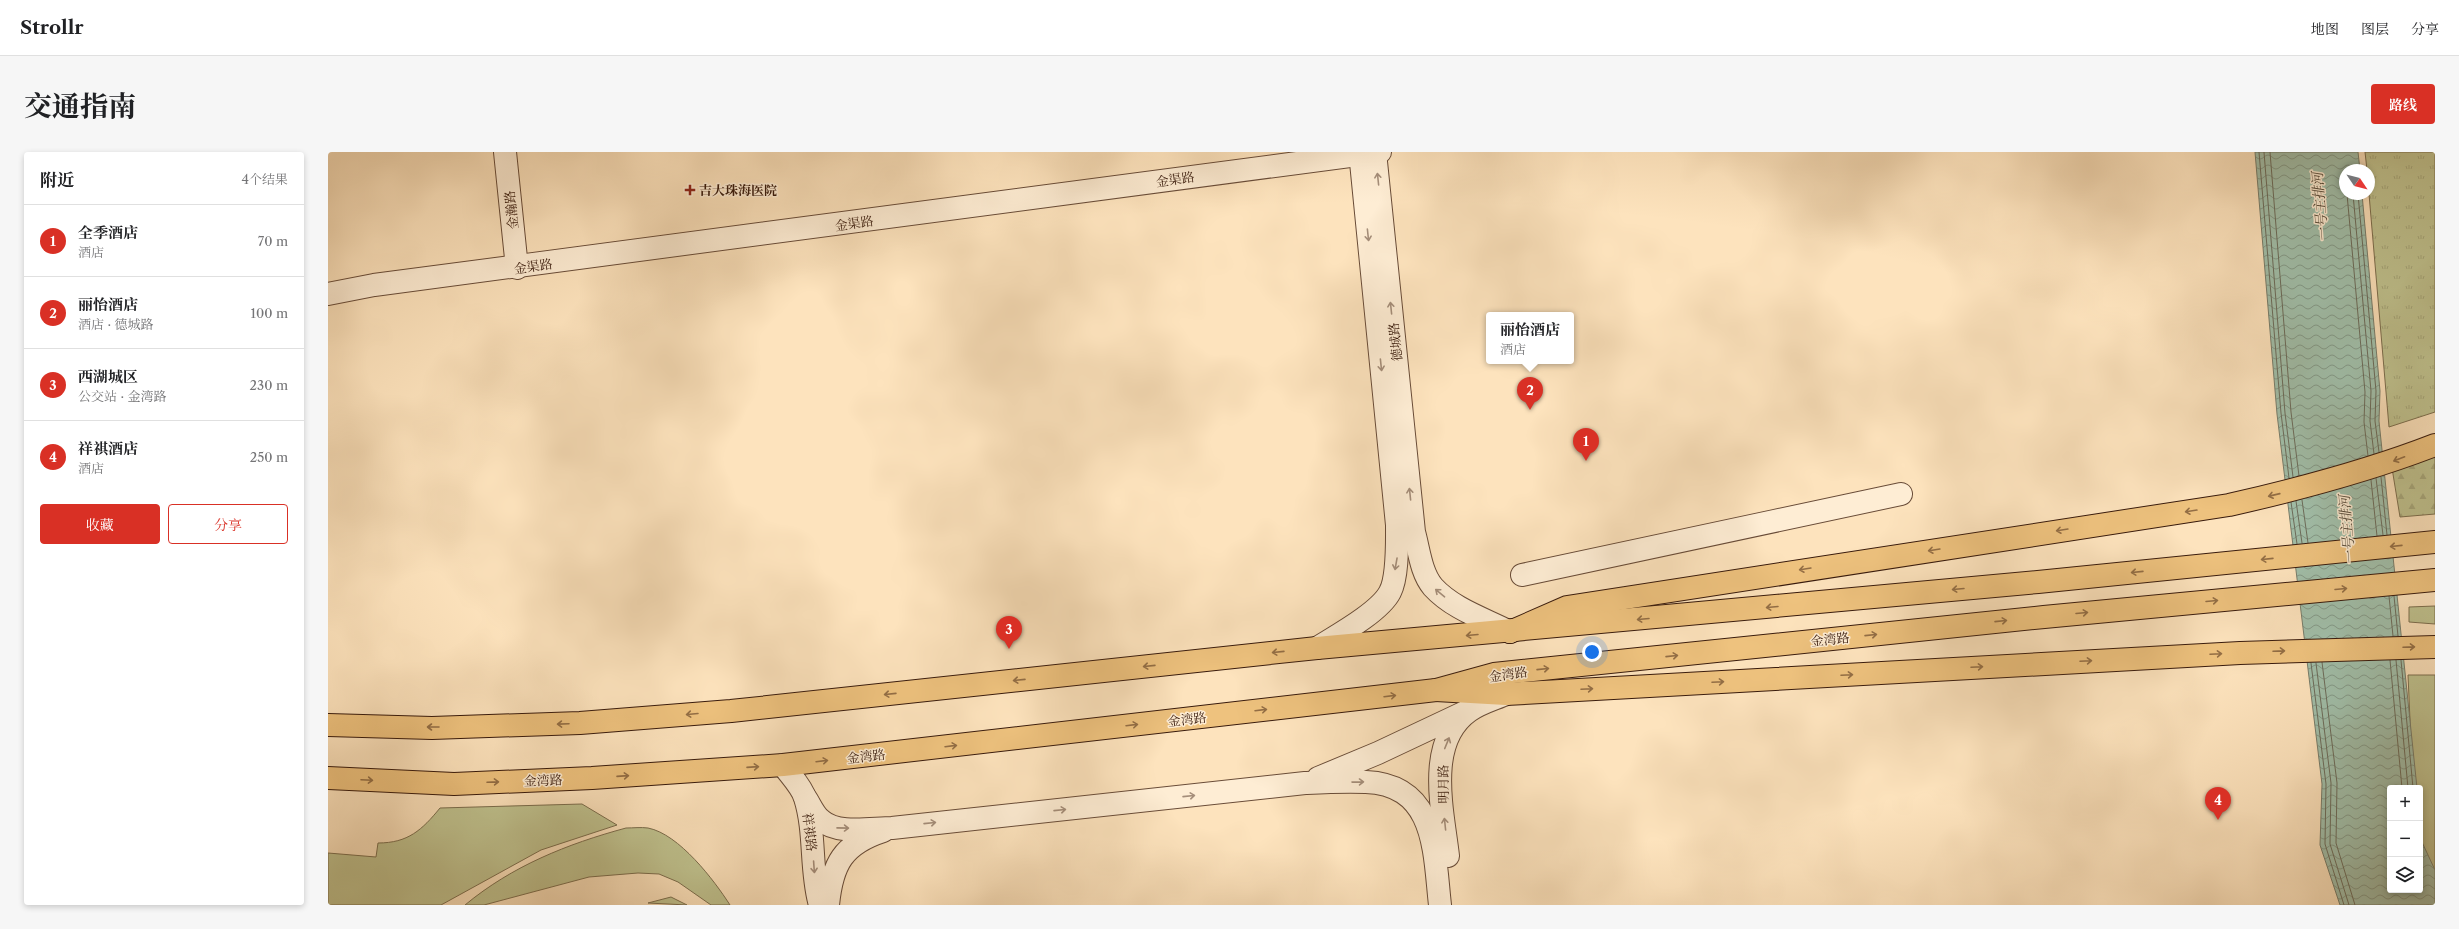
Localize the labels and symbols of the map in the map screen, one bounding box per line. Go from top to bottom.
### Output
north arrow [2339,164,2375,200]
street label: 金渠路 [1155,168,1195,190]
water label: 一号主排河 [2308,168,2332,243]
one-way arrow [1374,173,1382,186]
place label: 吉大珠海医院 [699,182,777,198]
marker: 吉大珠海医院 [684,184,696,196]
street label: 金瀚路 [501,190,521,230]
street label: 金渠路 [834,212,874,234]
one-way arrow [1364,228,1372,241]
street label: 金渠路 [513,255,553,277]
one-way arrow [1388,302,1395,315]
street label: 德城路 [1385,322,1405,362]
one-way arrow [1377,358,1385,371]
pin: 2 [1517,377,1543,410]
pin: 1 [1573,428,1599,461]
one-way arrow [2393,455,2405,463]
one-way arrow [1407,487,1414,500]
one-way arrow [2268,491,2281,499]
water label: 一号主排河 [2335,491,2359,566]
one-way arrow [2185,507,2198,515]
one-way arrow [2056,526,2069,534]
one-way arrow [2390,542,2403,550]
one-way arrow [1928,546,1941,554]
one-way arrow [2261,555,2274,563]
one-way arrow [1392,557,1400,570]
one-way arrow [1799,565,1812,573]
one-way arrow [2131,568,2144,576]
one-way arrow [1952,586,1965,593]
one-way arrow [2334,586,2347,593]
one-way arrow [1434,588,1445,597]
one-way arrow [2205,598,2218,605]
one-way arrow [1766,603,1779,611]
one-way arrow [2075,610,2088,617]
one-way arrow [1637,615,1650,623]
pin: 3 [996,616,1022,649]
one-way arrow [1994,618,2007,625]
street label: 金湾路 [1810,629,1850,649]
one-way arrow [1465,631,1478,638]
one-way arrow [1864,631,1877,639]
your location [1582,642,1602,662]
one-way arrow [2402,644,2415,651]
one-way arrow [2272,648,2285,655]
one-way arrow [1272,649,1285,656]
one-way arrow [2209,650,2222,658]
one-way arrow [1665,652,1678,660]
one-way arrow [2079,657,2092,665]
one-way arrow [1143,662,1156,670]
street label: 金湾路 [1488,663,1528,685]
one-way arrow [1970,664,1983,671]
one-way arrow [1536,666,1549,673]
one-way arrow [1840,671,1853,678]
one-way arrow [1013,676,1026,684]
one-way arrow [1711,678,1724,686]
one-way arrow [1580,686,1593,693]
one-way arrow [884,690,897,698]
one-way arrow [1383,692,1396,699]
one-way arrow [1254,707,1267,714]
street label: 金湾路 [1167,709,1207,729]
one-way arrow [686,711,699,718]
one-way arrow [557,720,570,728]
one-way arrow [1125,721,1138,729]
one-way arrow [427,723,440,731]
one-way arrow [1443,738,1451,750]
one-way arrow [944,742,957,750]
street label: 金湾路 [846,746,886,766]
one-way arrow [815,757,828,765]
one-way arrow [746,764,759,771]
street label: 明月路 [1435,764,1451,804]
street label: 金湾路 [523,771,563,789]
one-way arrow [616,772,629,779]
one-way arrow [360,776,373,783]
one-way arrow [486,778,499,786]
one-way arrow [1351,778,1364,786]
pin: 4 [2205,787,2231,820]
one-way arrow [1182,792,1195,799]
one-way arrow [1053,806,1066,813]
street label: 祥祺路 [800,812,820,852]
one-way arrow [1441,818,1448,831]
one-way arrow [923,820,936,827]
one-way arrow [836,824,849,832]
one-way arrow [810,860,818,873]

